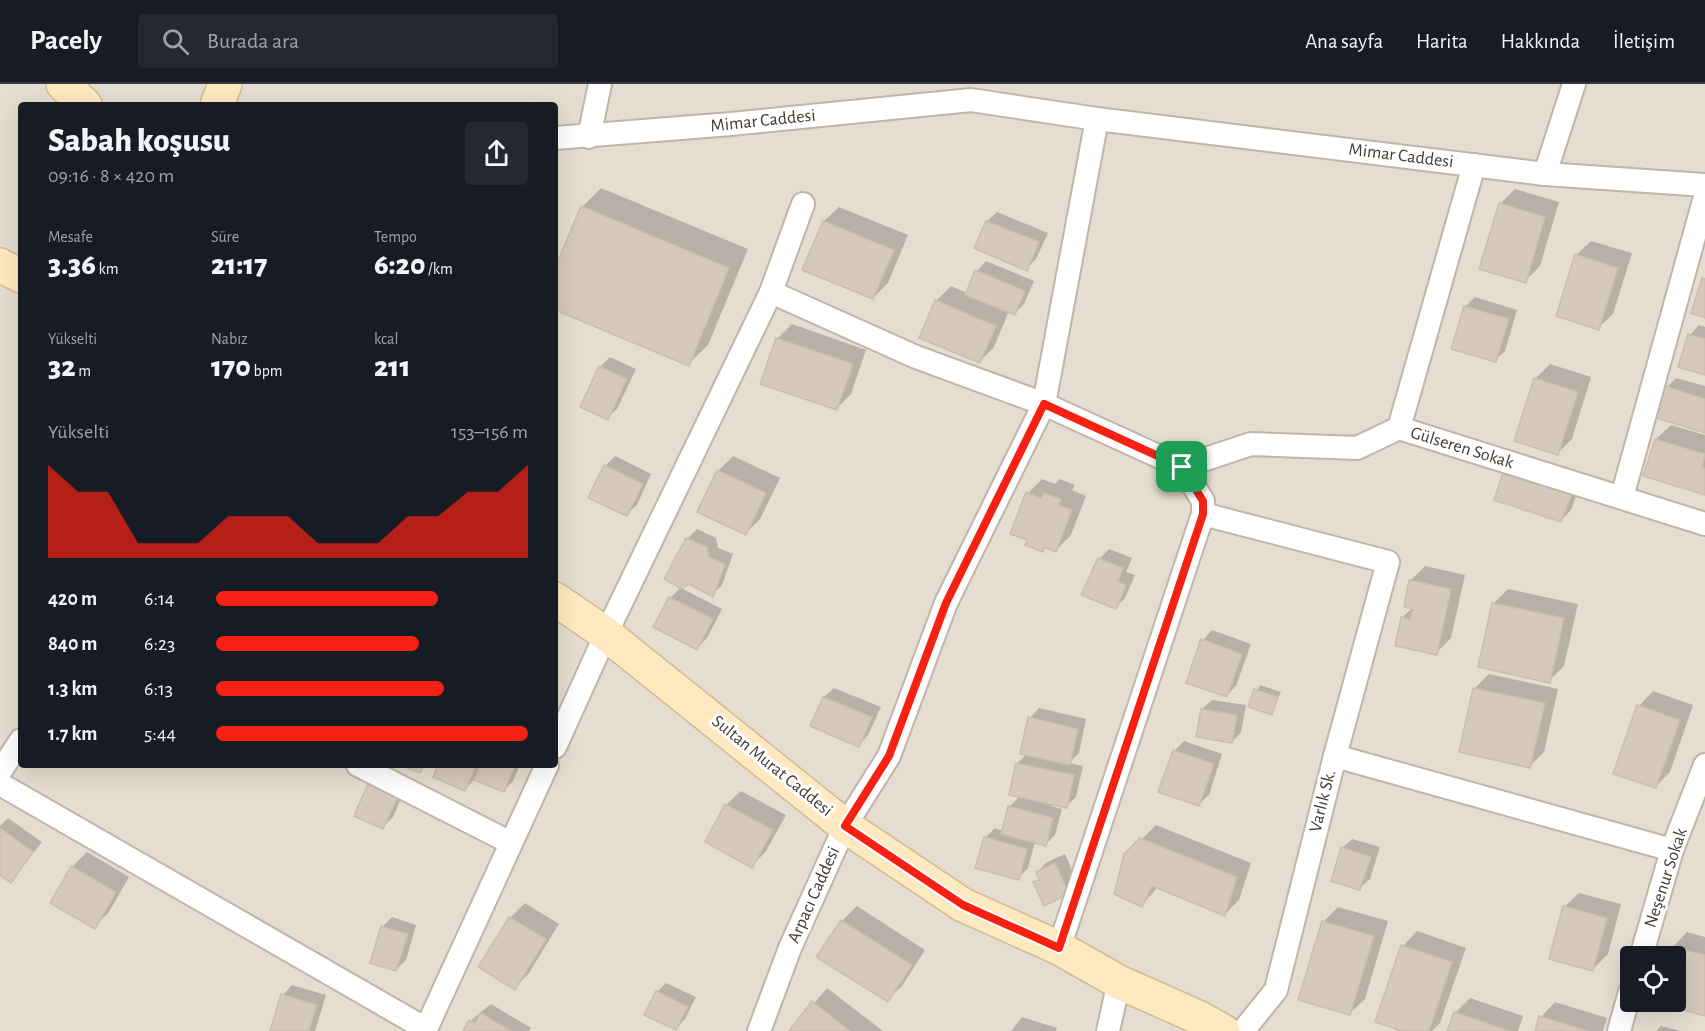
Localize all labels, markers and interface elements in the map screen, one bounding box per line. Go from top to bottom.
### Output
search box [138,14,558,68]
icon: search [159,25,192,58]
text: Pacely [30,27,102,55]
text: Burada ara [207,30,299,52]
text: Ana sayfa [1305,31,1383,52]
text: Harita [1416,31,1468,52]
text: Hakkında [1501,31,1580,52]
text: İletişim [1613,31,1675,52]
street label: Mimar Caddesi [710,107,816,135]
button: share [465,122,528,185]
text: Sabah koşusu [48,125,230,158]
street label: Mimar Caddesi [1348,141,1454,171]
text: 09:16 · 8 × 420 m [48,166,174,186]
text: Mesafe [48,229,93,245]
text: Süre [211,229,239,245]
text: Tempo [374,229,417,245]
text: 3.36 [48,250,96,280]
text: 21:17 [211,250,268,280]
text: 6:20 [374,250,425,280]
text: km [96,261,119,277]
text: /km [425,261,453,277]
text: Yükselti [48,331,97,347]
text: Nabız [211,331,248,347]
text: kcal [374,331,398,347]
text: 32 [48,352,76,382]
text: 170 [211,352,251,382]
text: 211 [374,352,410,382]
text: m [76,363,91,379]
text: bpm [251,363,282,379]
text: Yükselti [48,422,109,442]
text: 153–156 m [451,422,528,442]
street label: Gülseren Sokak [1408,424,1516,472]
pin [1156,441,1207,492]
icon: arrive [1165,450,1198,483]
text: 420 m [48,589,97,609]
text: 6:14 [144,589,174,609]
text: 840 m [48,634,98,654]
text: 6:23 [144,634,175,654]
text: 1.3 km [48,679,97,699]
text: 6:13 [144,679,173,699]
street label: Sultan Murat Caddesi [708,712,836,820]
text: 1.7 km [48,724,97,744]
text: 5:44 [144,724,176,744]
street label: Varlık Sk. [1307,768,1339,834]
street label: Neşenur Sokak [1641,825,1691,930]
street label: Arpacı Caddesi [785,844,843,946]
map controls [1620,946,1686,1012]
button: locate [1620,946,1686,1012]

